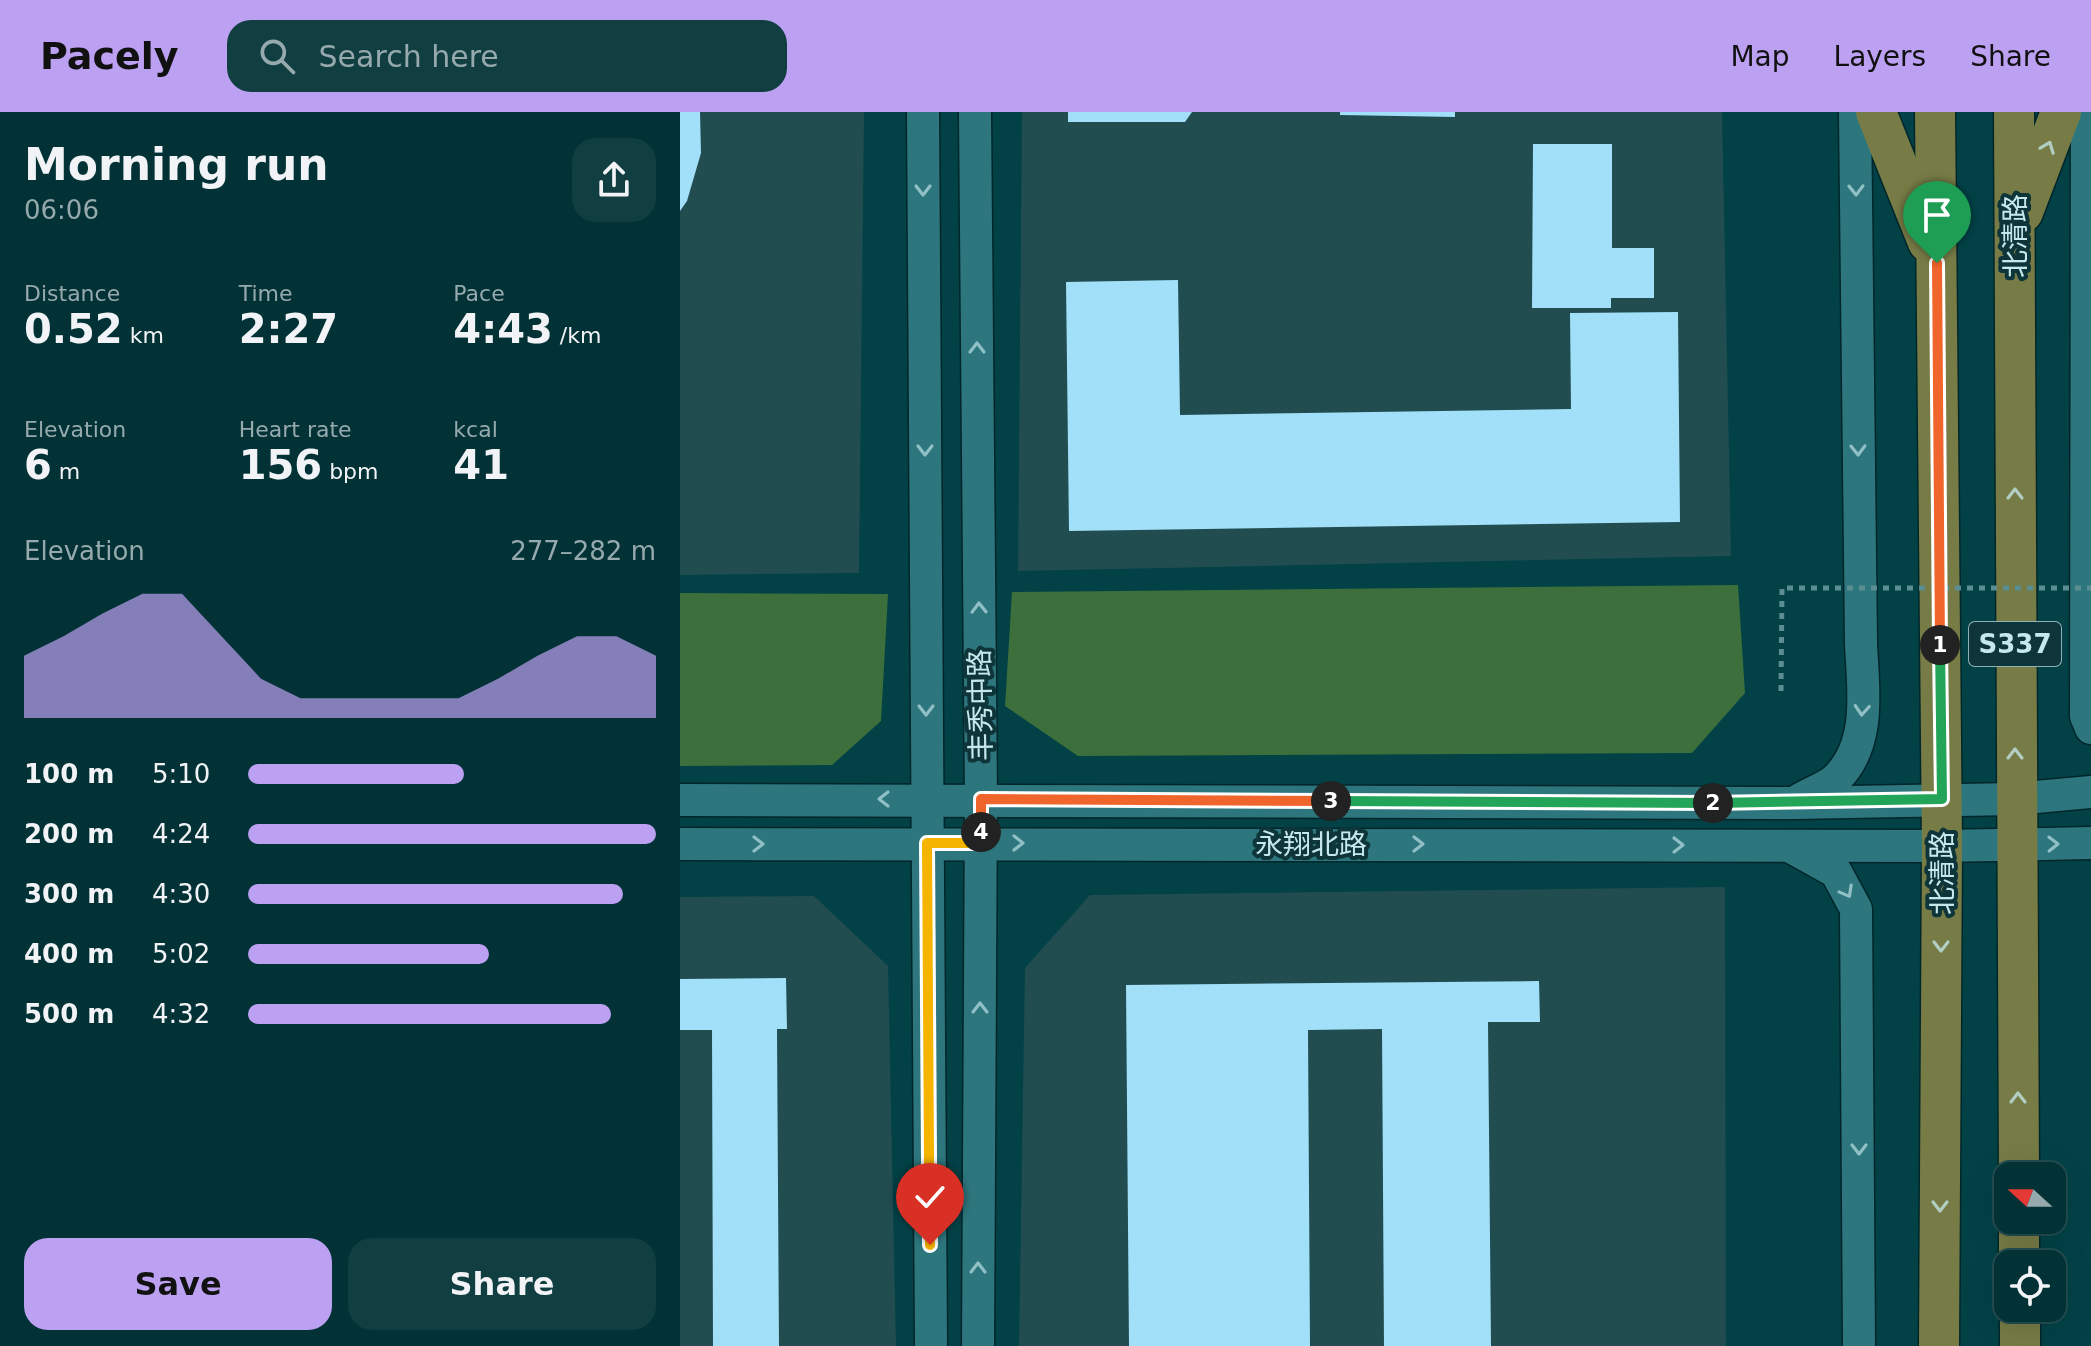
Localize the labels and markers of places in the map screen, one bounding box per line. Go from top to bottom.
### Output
pin [1903,181,1971,263]
pin: 1 [1920,625,1960,665]
pin: 3 [1311,781,1351,821]
pin: 2 [1693,783,1733,823]
pin: 4 [961,812,1001,852]
pin [896,1163,964,1245]

